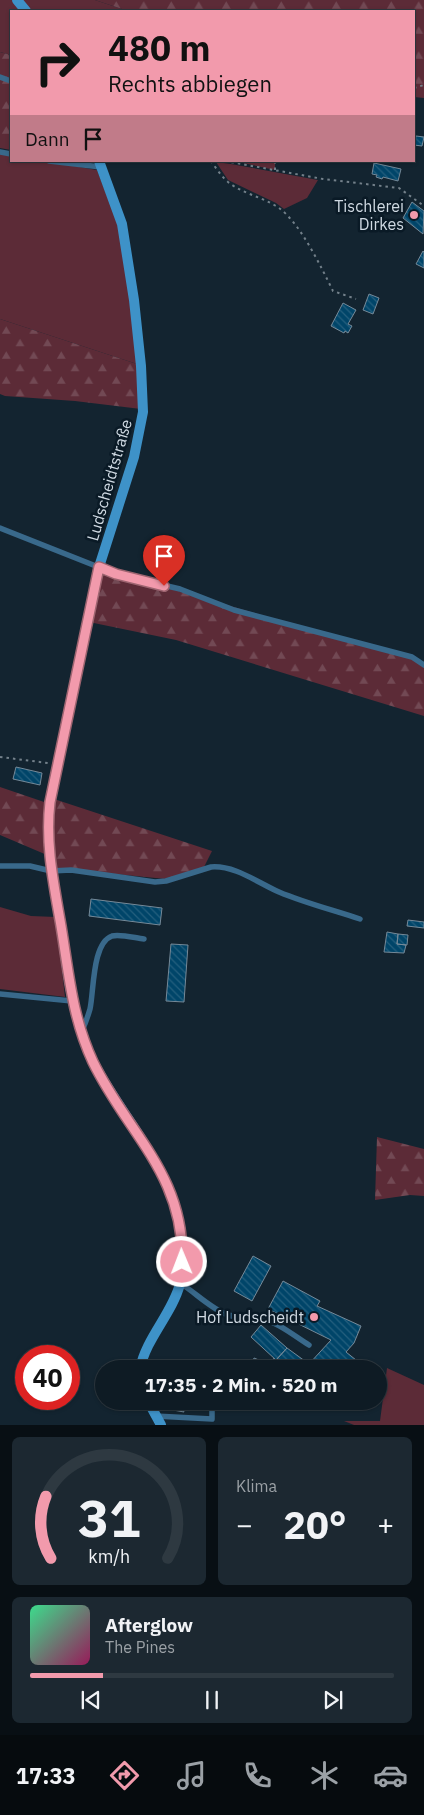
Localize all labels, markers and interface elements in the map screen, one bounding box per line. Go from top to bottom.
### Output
text: 480 m [108,25,211,71]
icon: right [25,30,90,95]
text: Rechts abbiegen [108,69,272,98]
icon: arrive [79,125,107,153]
text: Dann [25,127,69,151]
place label: Tischlerei Dirkes [334,196,404,234]
marker: Tischlerei Dirkes [408,209,420,221]
street label: Ludscheidtstraße [82,417,136,543]
pin [143,535,185,586]
icon: arrive [150,542,178,570]
position arrow [155,1235,207,1287]
place label: Hof Ludscheidt [196,1307,304,1327]
marker: Hof Ludscheidt [308,1311,320,1323]
speed limit sign: 40 [15,1345,80,1410]
text: 17:35 · 2 Min. · 520 m [144,1373,338,1397]
text: Klima [236,1476,277,1496]
text: 31 [78,1484,140,1551]
text: 20° [283,1500,347,1549]
text: − [236,1506,253,1543]
text: + [377,1506,394,1543]
text: km/h [88,1545,130,1568]
text: Afterglow [105,1613,193,1637]
text: The Pines [105,1637,175,1657]
icon: previous [77,1686,105,1714]
icon: pause [198,1686,226,1714]
icon: next [319,1686,347,1714]
icon: directions [107,1758,142,1793]
icon: music [174,1758,209,1793]
icon: phone [240,1758,275,1793]
icon: climate [307,1758,342,1793]
icon: car [373,1758,408,1793]
text: 17:33 [16,1761,76,1790]

